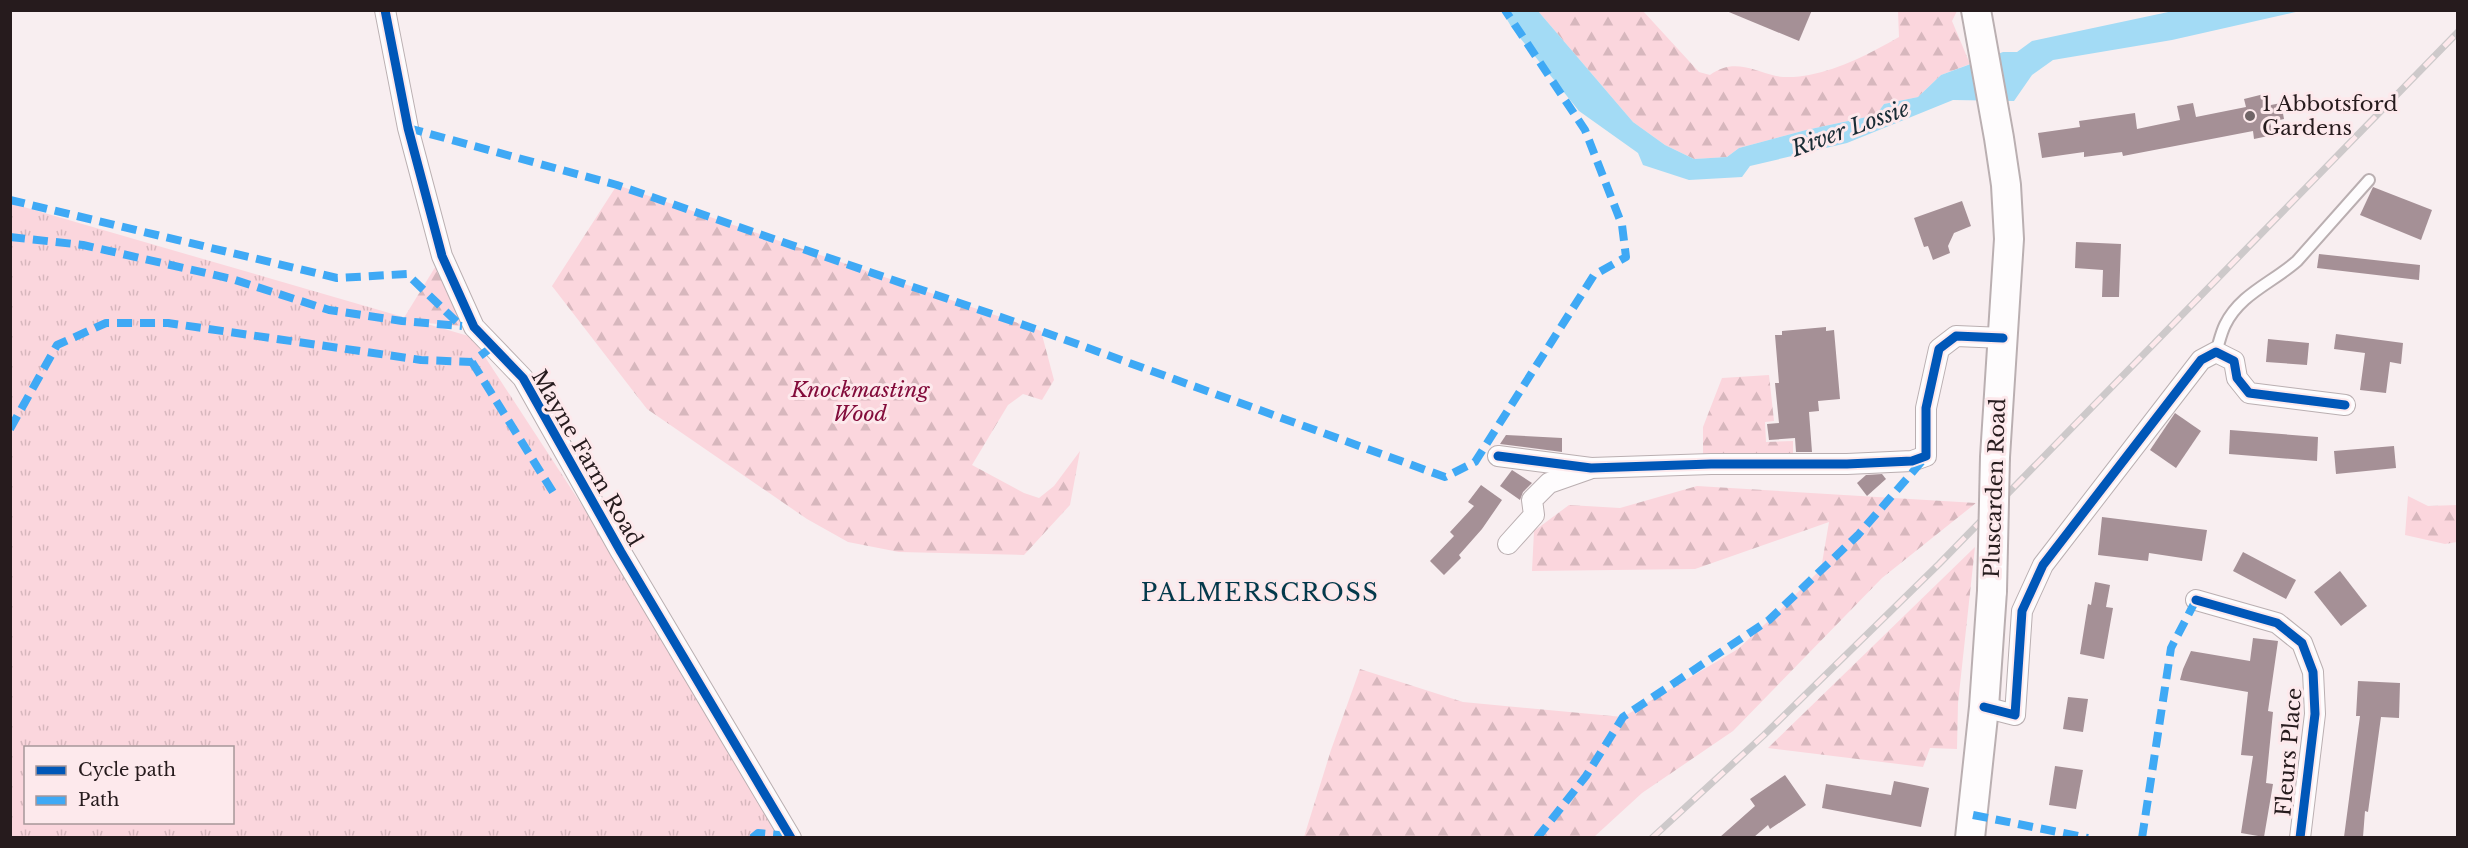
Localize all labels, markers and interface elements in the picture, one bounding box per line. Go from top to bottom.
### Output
place label: 1 Abbotsford Gardens [2262,91,2398,141]
water label: River Lossie [1787,95,1913,163]
marker: 1 Abbotsford Gardens [2243,109,2257,123]
street label: Mayne Farm Road [526,365,648,551]
park label: Knockmasting Wood [790,377,931,427]
street label: Pluscarden Road [1979,398,2011,578]
district label: PALMERSCROSS [1141,578,1379,607]
street label: Fleurs Place [2270,687,2308,817]
legend [24,746,234,824]
text: Cycle path [78,759,176,781]
text: Path [78,789,119,811]

